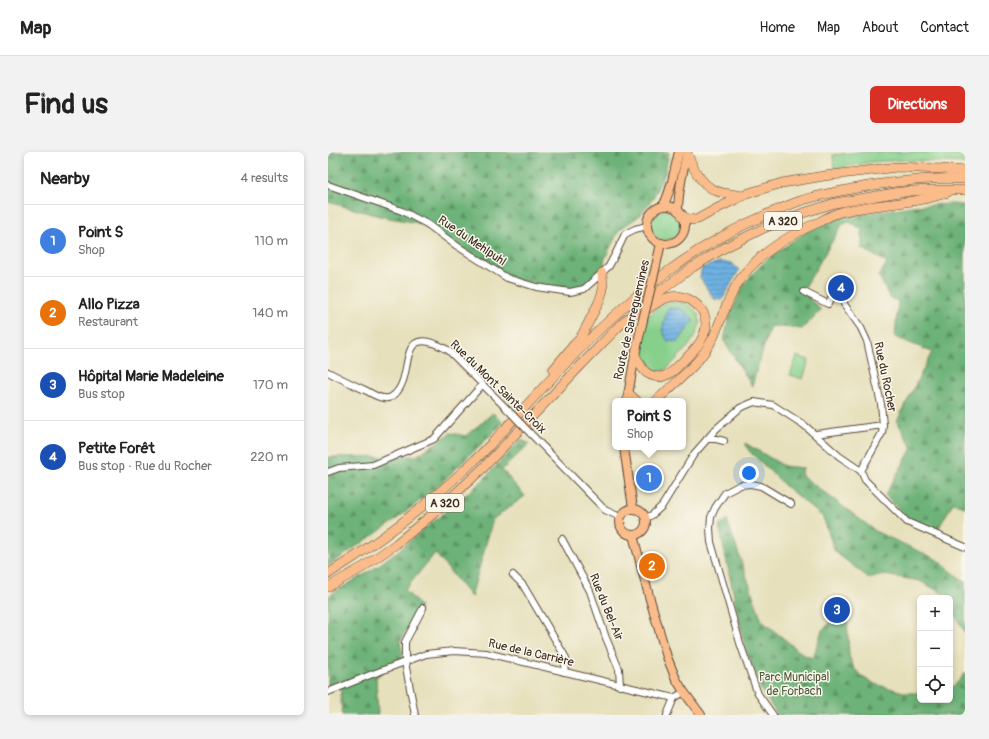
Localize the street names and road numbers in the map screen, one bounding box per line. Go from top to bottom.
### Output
road number: A 320 [764,212,802,230]
street label: Rue du Mehlpuhl [435,213,509,269]
street label: Route de Sarreguemines [611,258,653,381]
street label: Rue du Mont Sainte-Croix [447,337,549,437]
street label: Rue du Rocher [870,341,900,414]
road number: A 320 [426,494,464,512]
street label: Rue du Bel-Air [586,571,627,643]
street label: Rue de la Carrière [487,636,575,670]

